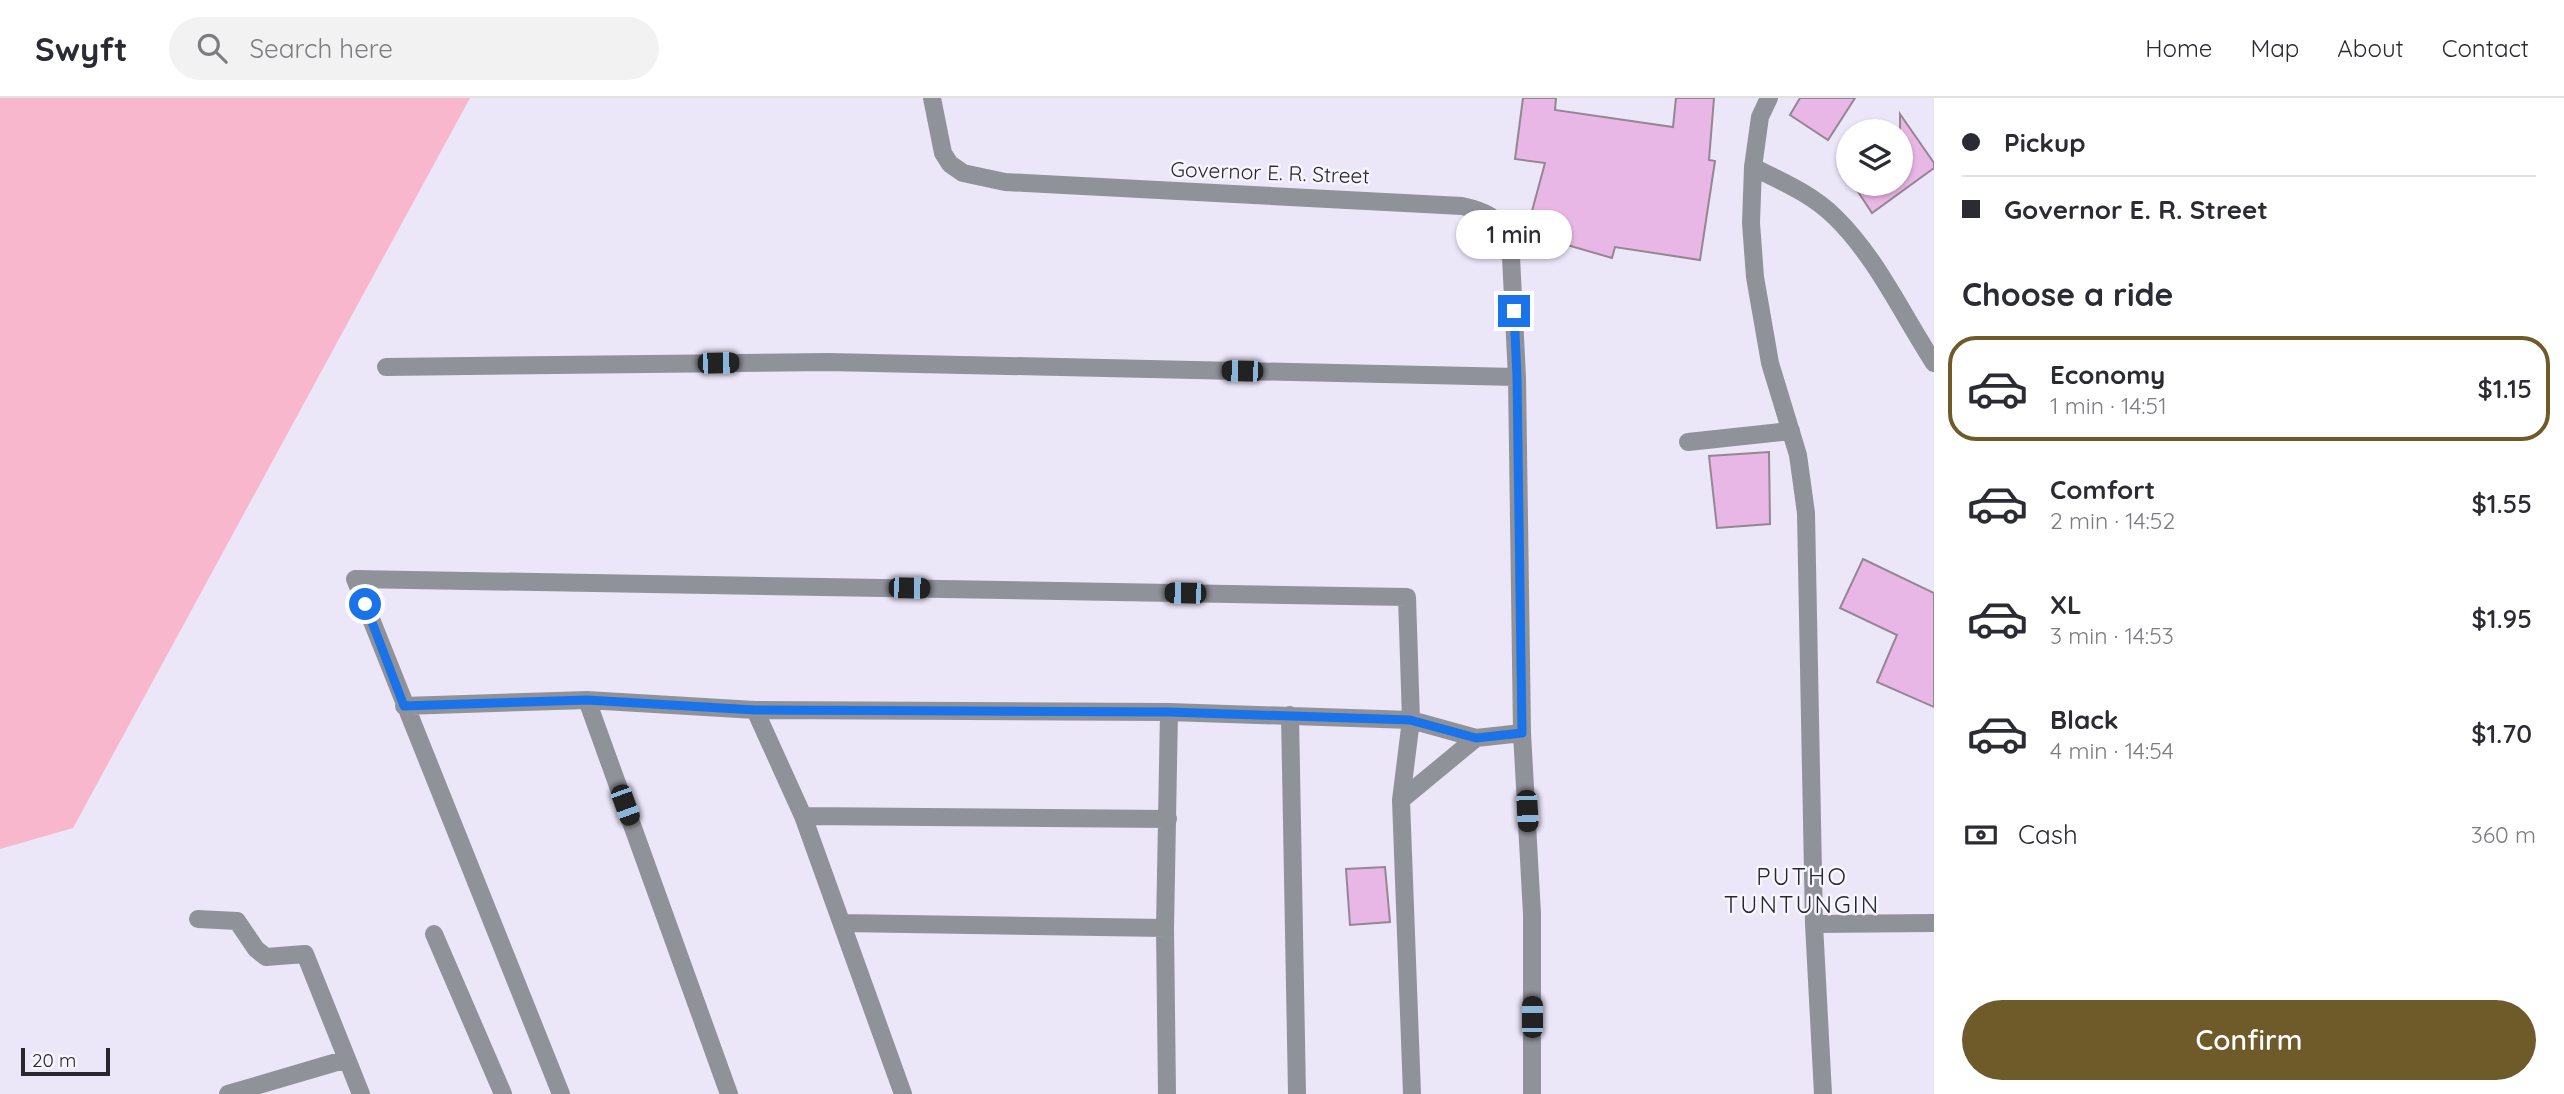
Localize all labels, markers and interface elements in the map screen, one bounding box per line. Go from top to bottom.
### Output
search box [169,17,659,80]
text: Swyft [35,28,127,69]
icon: search [193,29,231,67]
text: Search here [249,32,393,65]
text: Home [2145,33,2212,63]
text: Map [2250,33,2299,63]
text: About [2337,33,2404,63]
text: Contact [2442,33,2529,63]
map controls [1836,119,1913,196]
button: layers [1836,119,1913,196]
text: Pickup [2004,126,2086,159]
street label: Governor E. R. Street [1170,156,1370,188]
text: Governor E. R. Street [2004,193,2268,226]
callout: 1 min [1456,209,1572,258]
text: 1 min [1486,220,1542,249]
text: Choose a ride [1962,274,2174,314]
route end [1498,295,1530,327]
car [697,352,740,374]
icon: car [1966,357,2029,420]
text: Economy [2050,358,2165,391]
car [1221,360,1264,382]
text: $1.15 [2478,372,2532,405]
text: 1 min · 14:51 [2050,391,2167,420]
icon: car [1966,472,2029,535]
text: Comfort [2050,473,2155,506]
text: $1.55 [2472,487,2532,520]
text: 2 min · 14:52 [2050,506,2175,535]
car [888,577,931,599]
car [1164,582,1207,604]
icon: car [1966,587,2029,650]
route start [349,588,381,620]
text: XL [2050,588,2082,621]
text: $1.95 [2472,602,2532,635]
text: 3 min · 14:53 [2050,621,2174,650]
icon: car [1966,702,2029,765]
text: Black [2050,703,2119,736]
text: $1.70 [2471,717,2532,750]
text: 4 min · 14:54 [2050,736,2174,765]
car [608,782,643,828]
car [1516,789,1539,833]
icon: cash [1962,816,2000,854]
text: Cash [2018,818,2078,851]
text: 360 m [2471,820,2536,849]
district label: PUTHO TUNTUNGIN [1724,861,1880,919]
car [1522,996,1543,1038]
button: Confirm [1962,1000,2536,1080]
scale bar [21,1045,110,1077]
text: 20 m [32,1048,76,1072]

